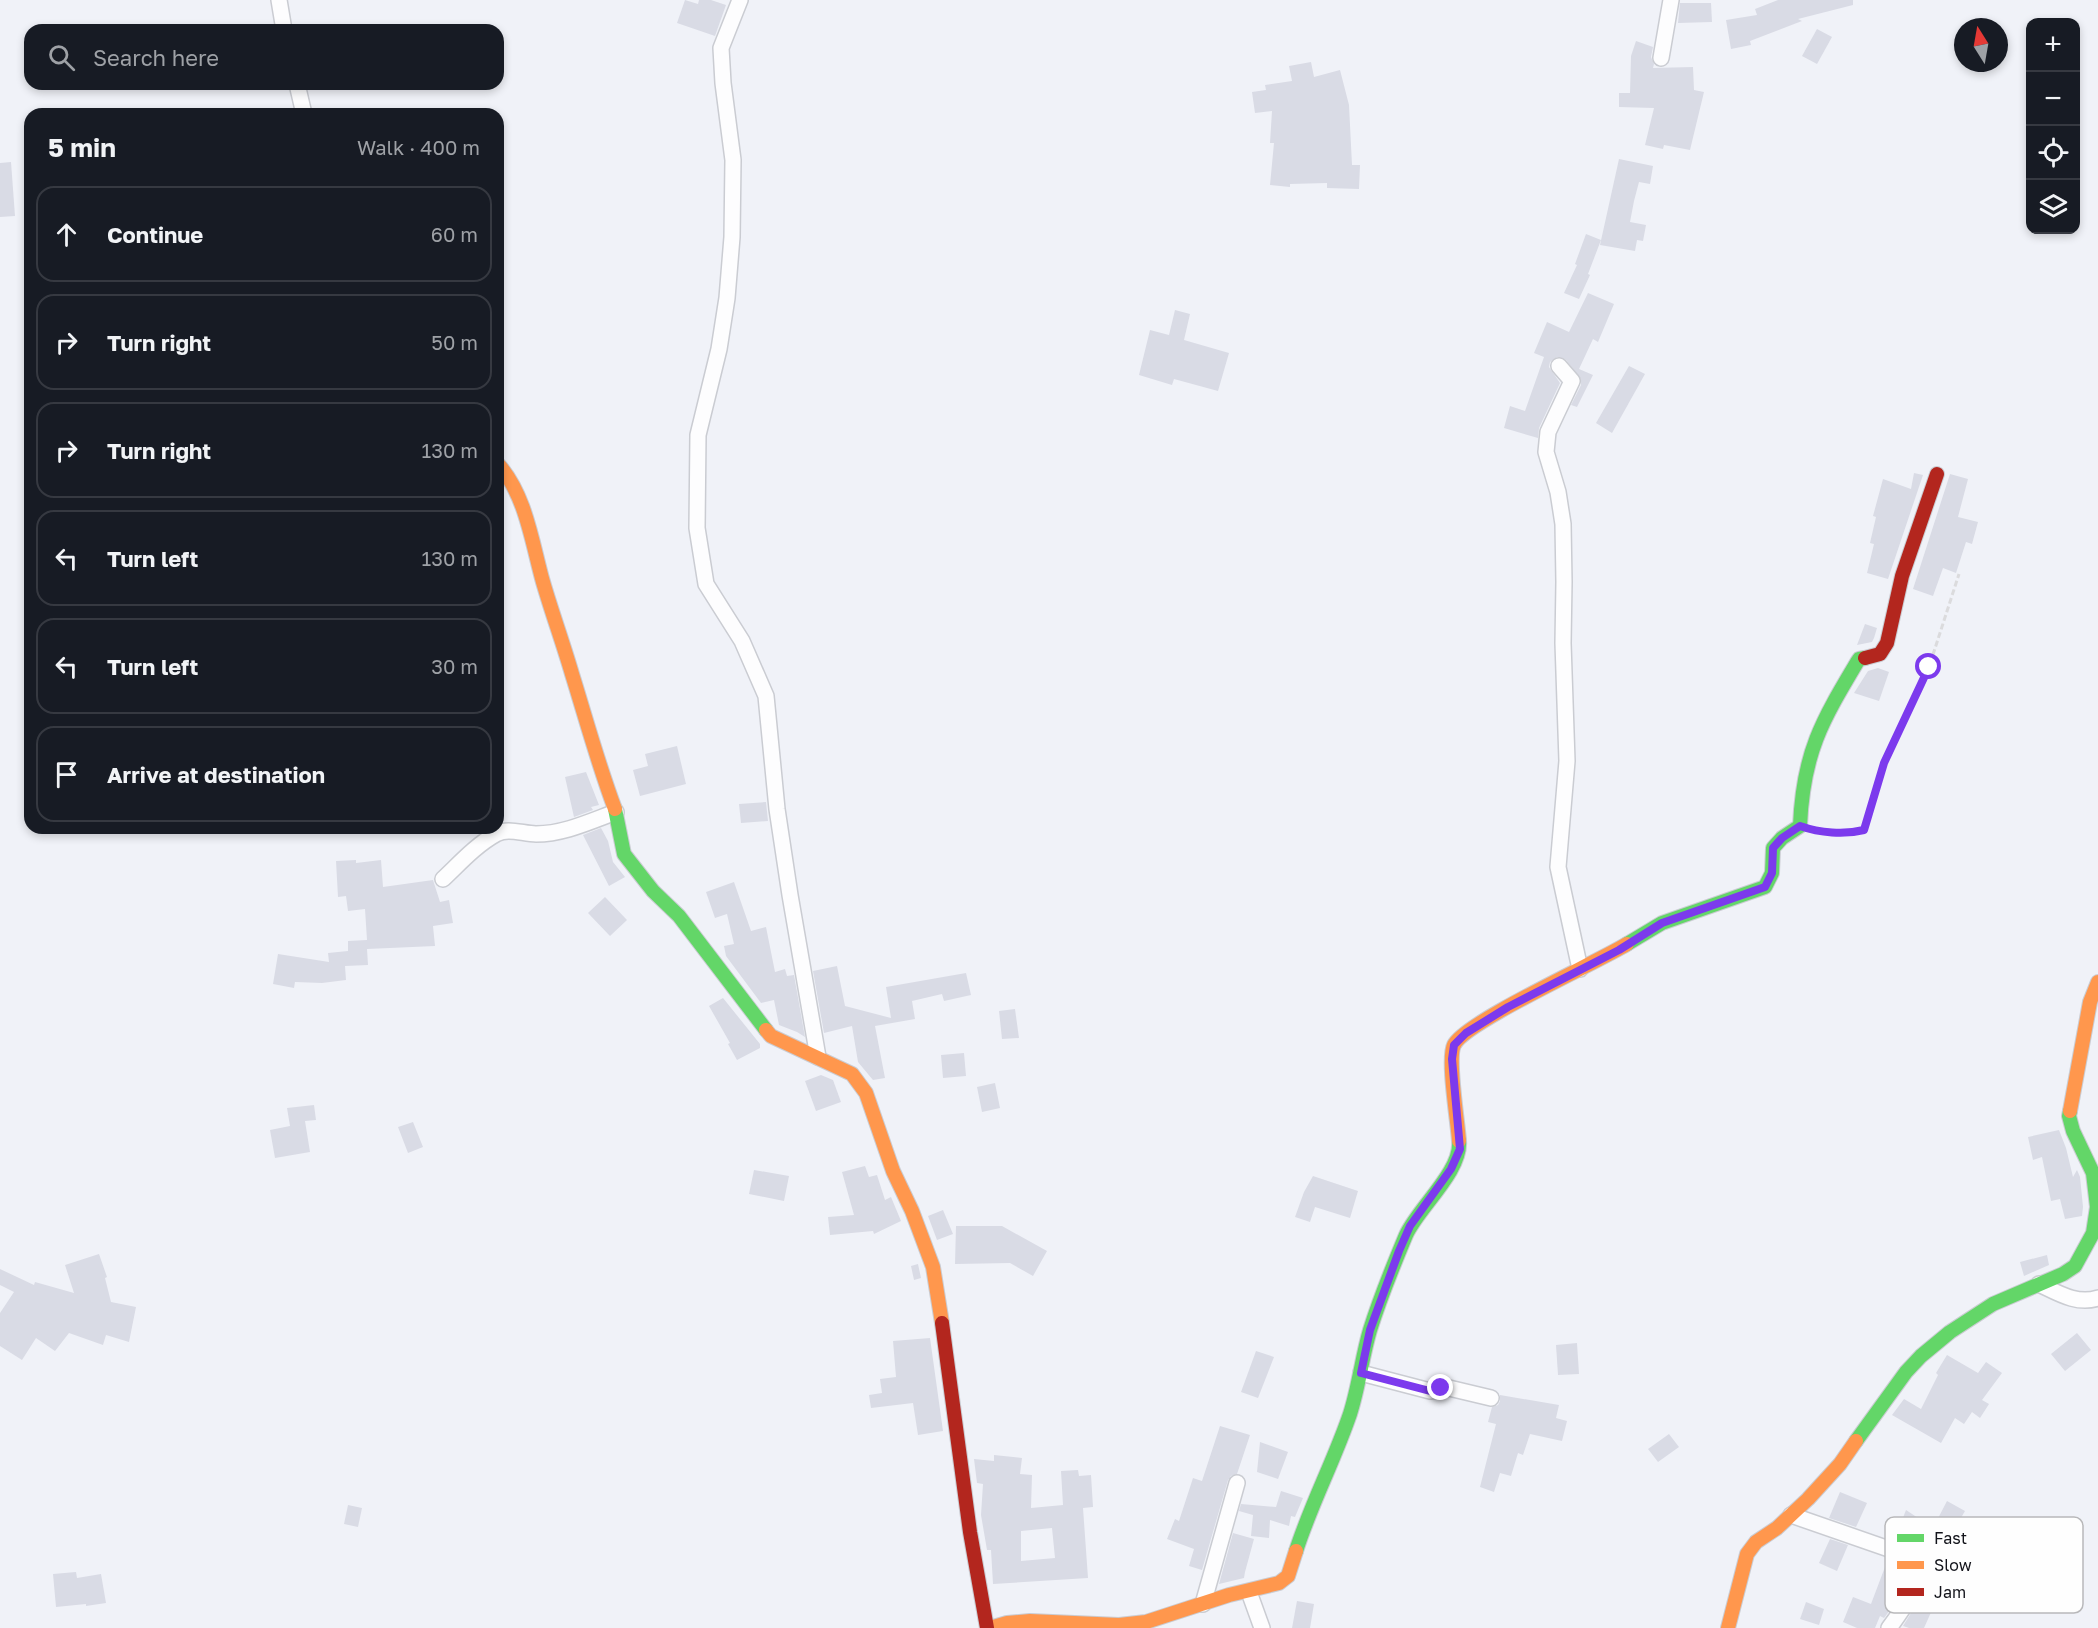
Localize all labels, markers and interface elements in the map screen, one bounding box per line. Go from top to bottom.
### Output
north arrow [1954,18,2008,72]
map controls [2026,18,2080,234]
button: + [2026,18,2080,72]
search box [24,24,504,90]
icon: search [45,41,78,74]
text: Search here [93,44,219,71]
button: − [2026,72,2080,126]
button: locate [2026,126,2080,180]
text: 5 min [48,132,116,163]
text: Walk · 400 m [357,135,480,159]
button: layers [2026,180,2080,234]
icon: ahead [50,218,83,251]
text: Continue [107,221,203,248]
text: 60 m [431,222,478,246]
icon: right [50,326,83,359]
text: Turn right [107,329,211,356]
text: 50 m [431,330,478,354]
icon: right [50,434,83,467]
text: Turn right [107,437,211,464]
text: 130 m [422,438,478,462]
icon: left [50,542,83,575]
text: Turn left [107,545,198,572]
text: 130 m [422,546,478,570]
icon: left [50,650,83,683]
text: Turn left [107,653,198,680]
route start [1915,653,1941,679]
text: 30 m [431,654,478,678]
icon: arrive [50,758,83,791]
text: Arrive at destination [107,761,325,788]
route end [1427,1374,1453,1400]
legend [1885,1517,2083,1613]
text: Fast [1934,1528,1967,1548]
text: Slow [1934,1555,1972,1575]
text: Jam [1934,1582,1966,1602]

